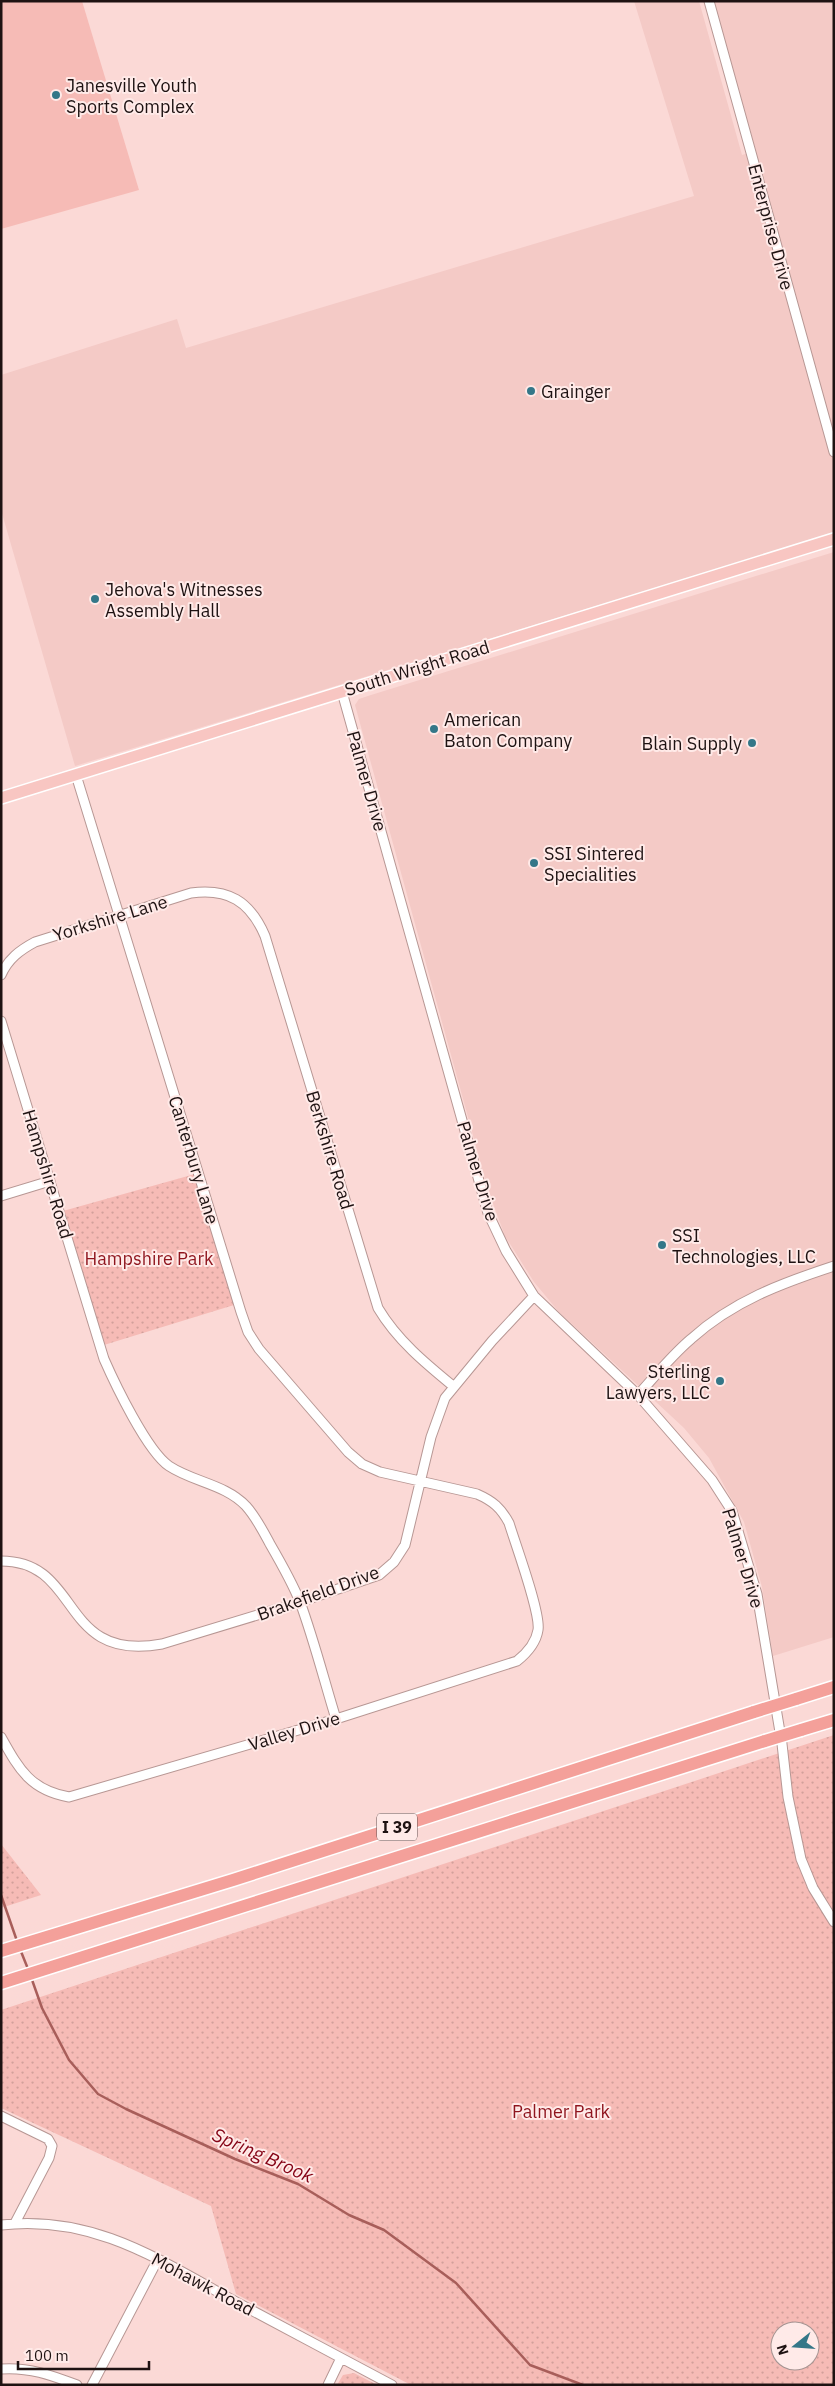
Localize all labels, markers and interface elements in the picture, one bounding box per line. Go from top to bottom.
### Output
place label: Janesville Youth Sports Complex [66,74,197,118]
marker: Janesville Youth Sports Complex [50,89,62,101]
street label: Enterprise Drive [743,161,799,293]
place label: Grainger [541,380,611,403]
marker: Grainger [525,385,537,397]
place label: Jehova's Witnesses Assembly Hall [105,578,263,622]
marker: Jehova's Witnesses Assembly Hall [89,593,101,605]
street label: South Wright Road [342,635,492,701]
place label: American Baton Company [444,708,572,752]
marker: American Baton Company [428,723,440,735]
street label: Palmer Drive [342,728,392,834]
place label: Blain Supply [642,732,742,755]
marker: Blain Supply [746,737,758,749]
place label: SSI Sintered Specialities [544,842,644,886]
marker: SSI Sintered Specialities [528,857,540,869]
street label: Yorkshire Lane [50,890,170,946]
street label: Berkshire Road [301,1088,359,1212]
street label: Canterbury Lane [164,1093,224,1227]
street label: Hampshire Road [17,1107,79,1241]
street label: Palmer Drive [452,1118,504,1224]
place label: SSI Technologies, LLC [672,1224,816,1268]
marker: SSI Technologies, LLC [656,1239,668,1251]
park label: Hampshire Park [84,1247,214,1270]
place label: Sterling Lawyers, LLC [606,1360,710,1404]
marker: Sterling Lawyers, LLC [714,1375,726,1387]
street label: Palmer Drive [717,1505,769,1611]
street label: Brakefield Drive [254,1560,382,1626]
street label: Valley Drive [245,1706,343,1756]
road number: I 39 [377,1814,417,1840]
park label: Palmer Park [512,2100,611,2123]
water label: Spring Brook [209,2122,318,2188]
street label: Mohawk Road [148,2247,258,2321]
north arrow [770,2321,820,2371]
scale bar [18,2338,149,2370]
text: N [772,2342,793,2357]
text: 100 m [25,2346,69,2365]

